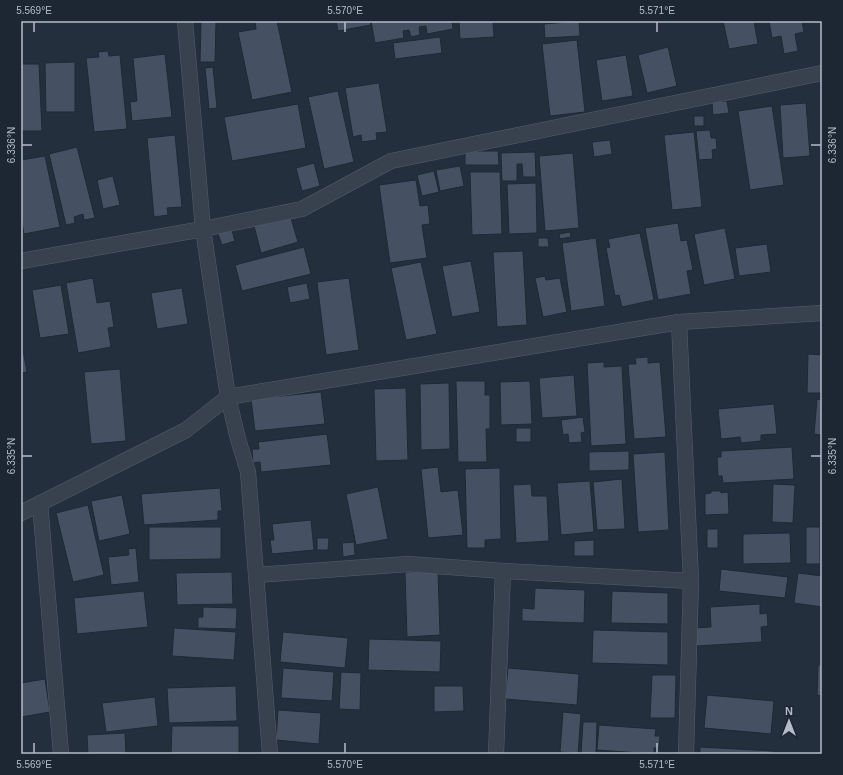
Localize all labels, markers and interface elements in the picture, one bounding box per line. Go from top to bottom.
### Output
text: 5.569°E [16,5,52,16]
text: 5.570°E [327,5,363,16]
text: 5.571°E [639,5,675,16]
text: 6.336°N [6,127,17,163]
text: 6.336°N [827,127,838,163]
text: 6.335°N [6,438,17,474]
text: 6.335°N [827,438,838,474]
north arrow [769,701,809,741]
text: N [785,705,793,717]
text: 5.569°E [16,759,52,770]
text: 5.570°E [327,759,363,770]
text: 5.571°E [639,759,675,770]

